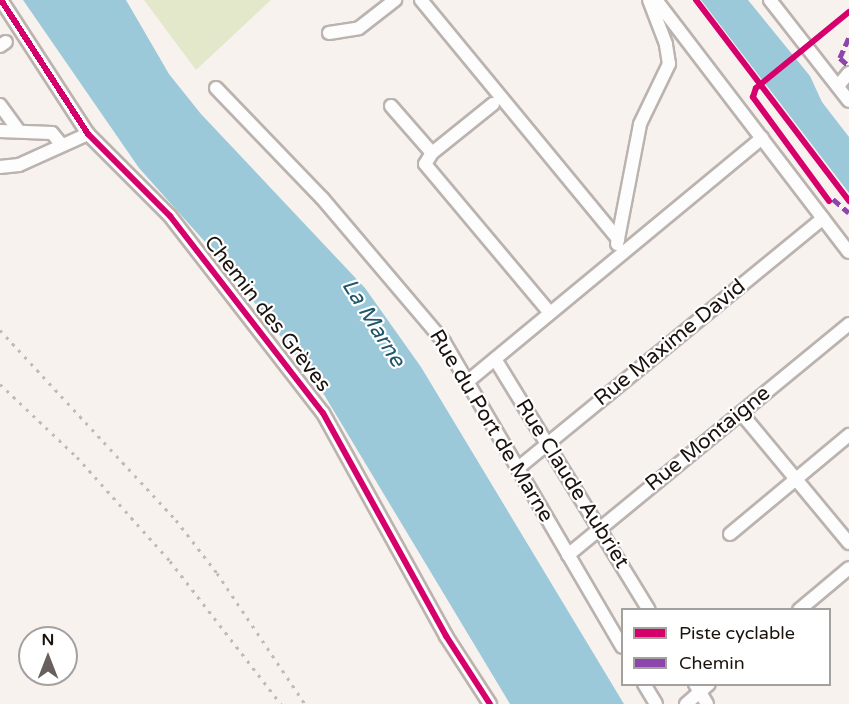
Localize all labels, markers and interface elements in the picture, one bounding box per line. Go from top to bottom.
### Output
street label: Chemin des Grèves [198,231,336,397]
water label: La Marne [336,274,410,372]
street label: Rue Maxime David [589,274,751,412]
street label: Rue du Port de Marne [424,325,558,527]
street label: Rue Montaigne [640,381,776,497]
street label: Rue Claude Aubriet [510,395,634,573]
legend [621,608,831,686]
text: Piste cyclable [679,622,795,644]
north arrow [18,626,78,686]
text: N [42,630,54,650]
text: Chemin [679,652,745,674]

